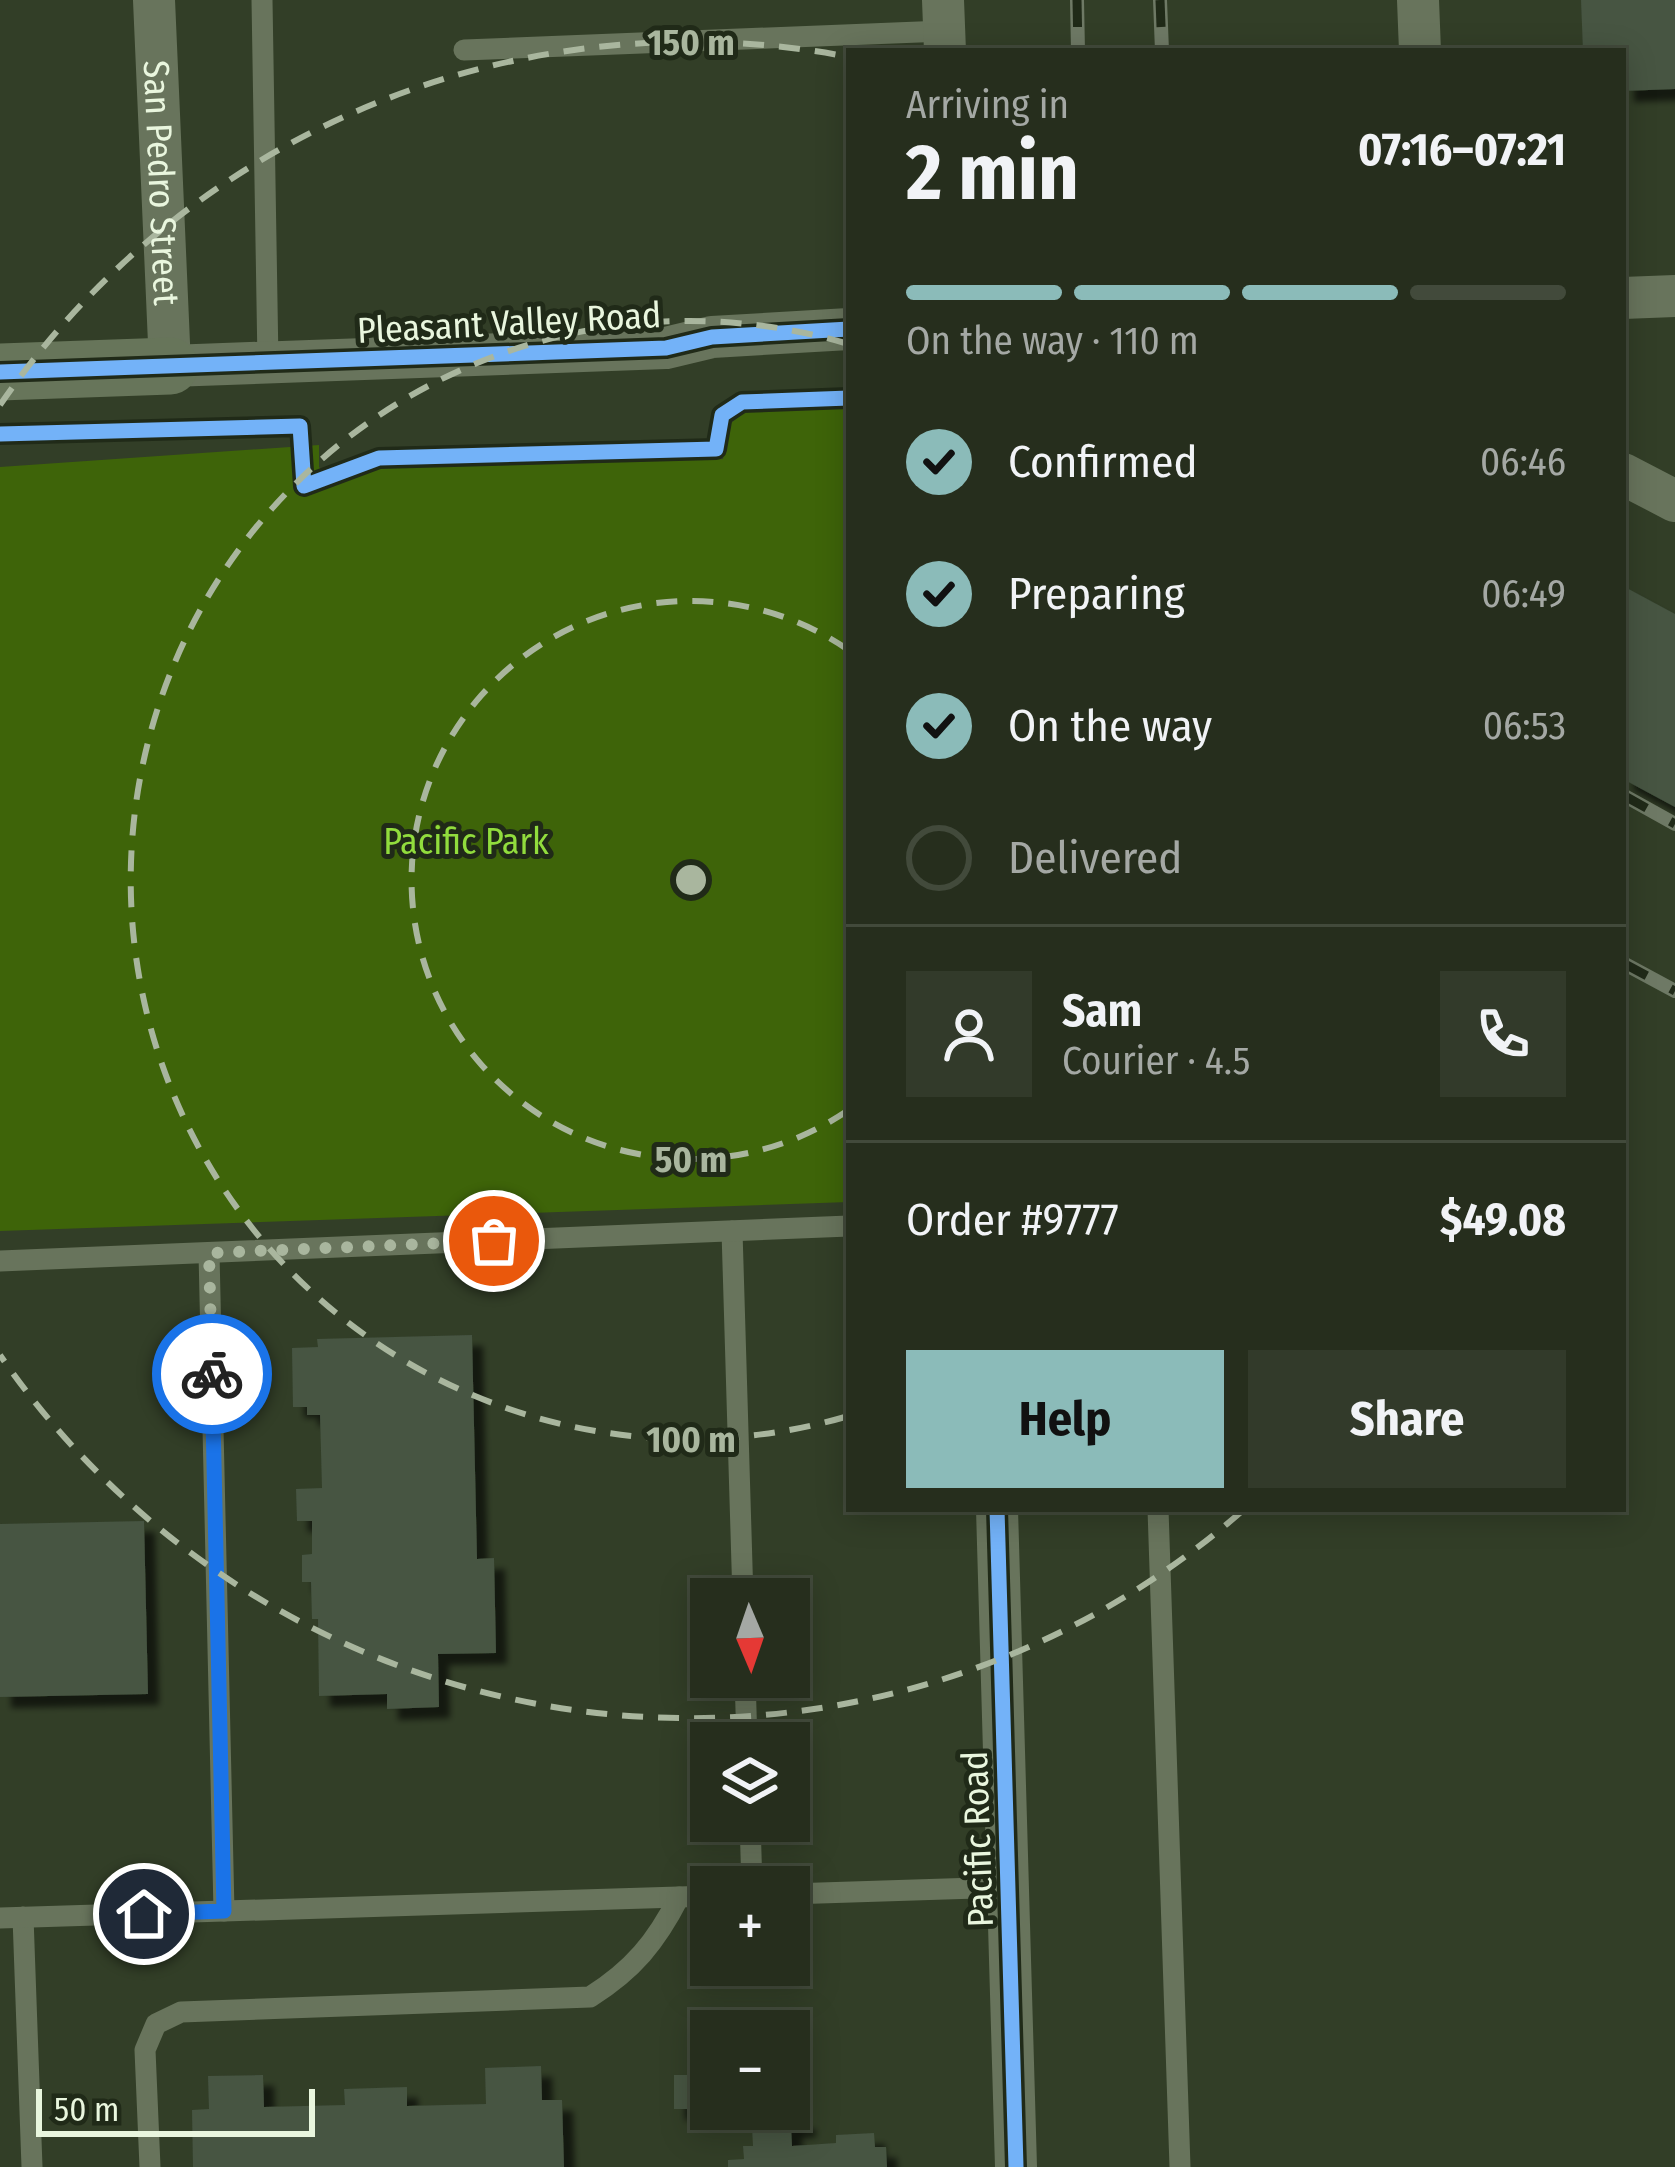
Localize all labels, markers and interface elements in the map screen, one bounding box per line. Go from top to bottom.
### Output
text: 150 m [647,21,735,65]
street label: San Pedro Street [134,59,188,307]
text: Arriving in [906,82,1069,128]
text: 07:16–07:21 [1358,123,1566,177]
text: 2 min [906,126,1079,220]
street label: Pleasant Valley Road [356,293,662,353]
text: On the way · 110 m [906,318,1199,364]
icon: check [906,429,972,495]
text: Confirmed [1008,435,1198,489]
text: 06:46 [1480,439,1566,485]
icon: check [906,561,972,627]
text: Preparing [1008,567,1185,621]
text: 06:49 [1481,571,1566,617]
icon: check [906,693,972,759]
text: On the way [1008,699,1212,753]
text: 06:53 [1483,703,1566,749]
park label: Pacific Park [383,820,549,864]
text: Delivered [1008,831,1182,885]
centre of rings [670,859,712,901]
button: person [906,971,1032,1097]
button: phone [1440,971,1566,1097]
text: Sam [1062,984,1142,1038]
text: Courier · 4.5 [1062,1038,1250,1084]
text: 50 m [655,1138,727,1182]
pin [443,1190,545,1292]
text: Order #9777 [906,1193,1119,1247]
text: $49.08 [1440,1193,1566,1247]
icon: bag [461,1208,527,1274]
courier [152,1314,272,1434]
icon: bike [179,1341,245,1407]
button: Help [906,1350,1224,1488]
button: Share [1248,1350,1566,1488]
text: 100 m [646,1418,736,1462]
north arrow [690,1578,810,1698]
map controls [690,1578,810,2130]
button: layers [690,1722,810,1842]
street label: Pacific Road [953,1750,1003,1928]
pin [93,1863,195,1965]
button: + [690,1866,810,1986]
icon: home [111,1881,177,1947]
button: − [690,2010,810,2130]
scale bar [36,2083,315,2136]
text: 50 m [54,2090,119,2130]

